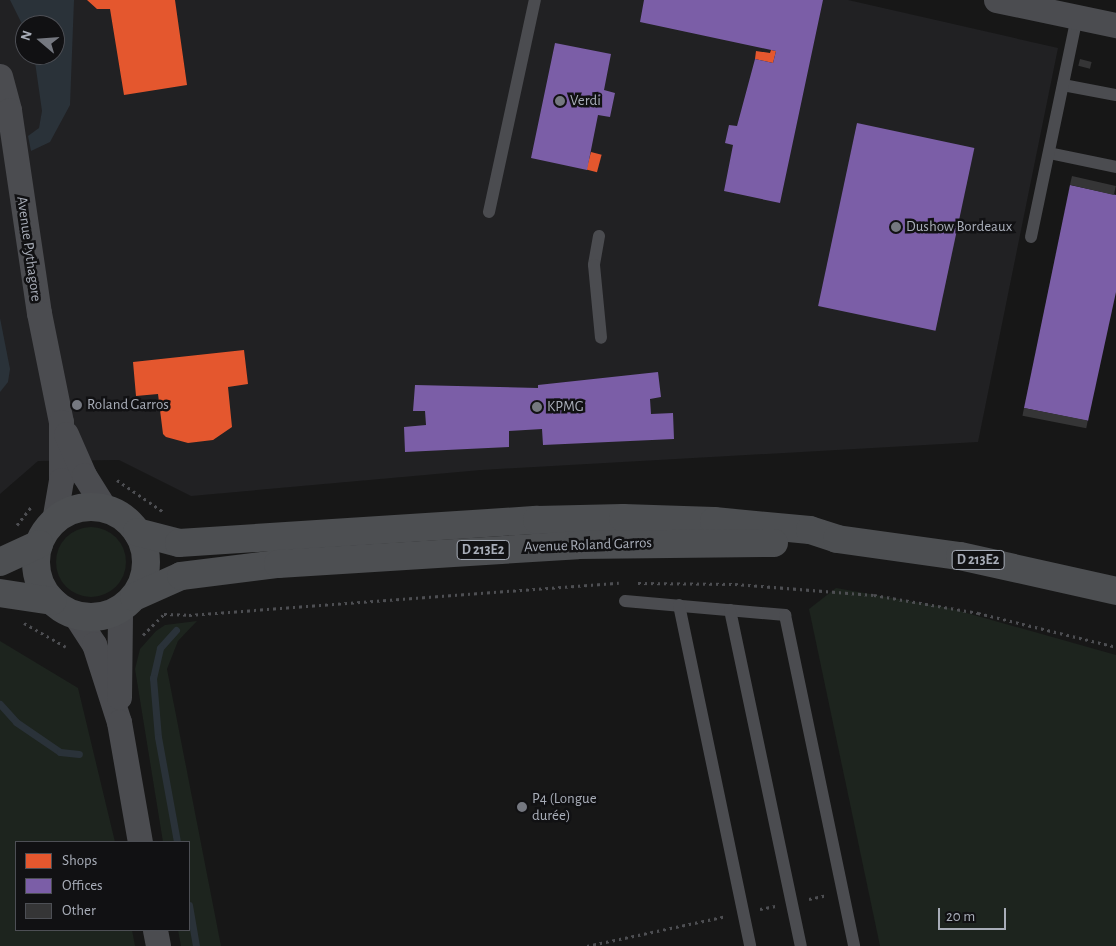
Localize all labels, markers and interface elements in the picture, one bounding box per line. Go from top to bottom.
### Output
north arrow [15,15,65,65]
text: N [19,29,35,42]
place label: Verdi [570,92,601,110]
marker: Verdi [554,95,566,107]
street label: Avenue Pythagore [13,195,45,303]
place label: Dushow Bordeaux [906,218,1012,236]
marker: Dushow Bordeaux [890,221,902,233]
place label: Roland Garros [87,396,169,414]
place label: KPMG [547,398,584,416]
marker: Roland Garros [71,399,83,411]
marker: KPMG [531,401,543,413]
street label: Avenue Roland Garros [524,534,652,556]
road number: D 213E2 [456,538,510,562]
road number: D 213E2 [950,548,1006,572]
place label: P4 (Longue durée) [532,789,597,824]
marker: P4 (Longue durée) [516,801,528,813]
legend [15,841,190,931]
text: Shops [62,853,97,868]
text: Offices [62,878,103,893]
scale bar [941,898,1008,930]
text: Other [62,903,96,918]
text: 20 m [946,909,975,924]

